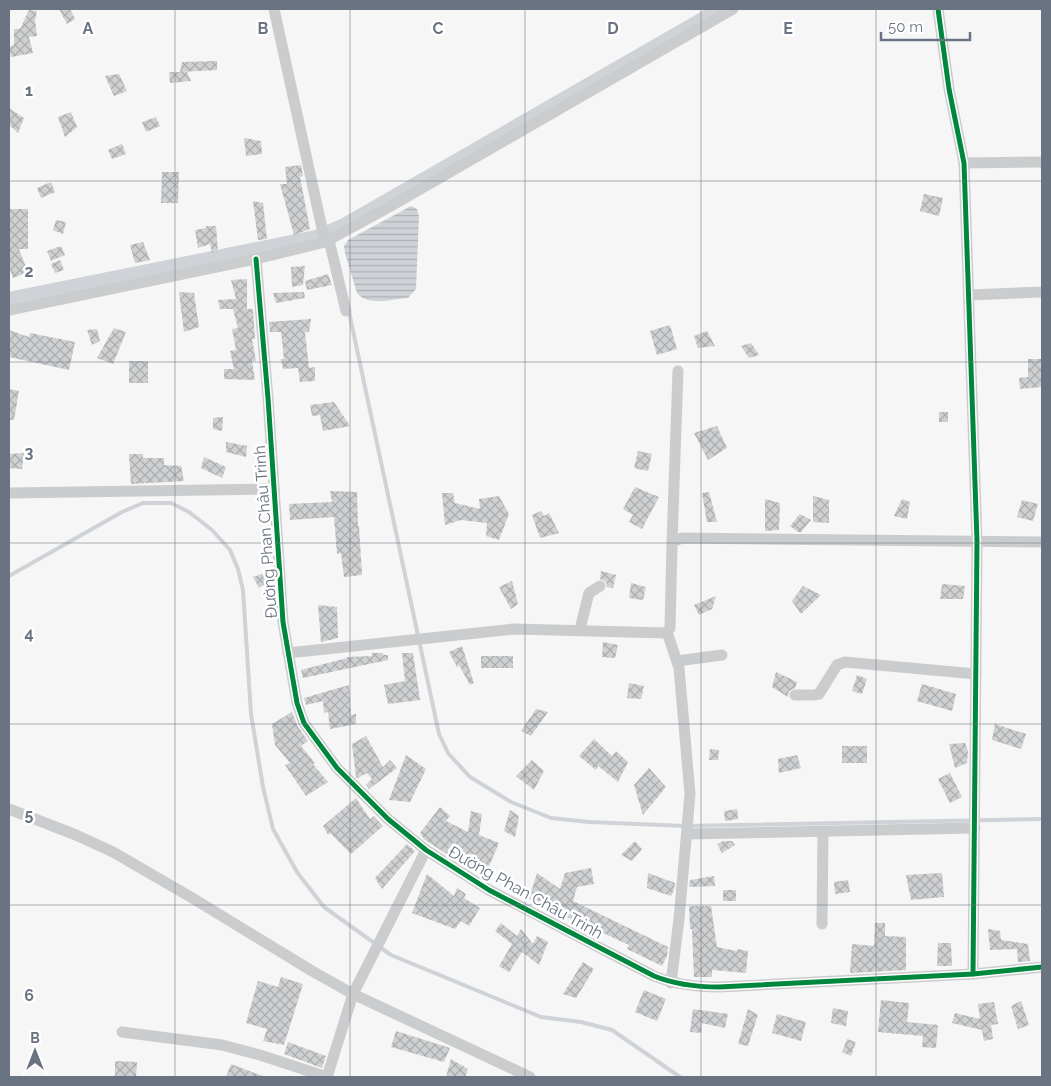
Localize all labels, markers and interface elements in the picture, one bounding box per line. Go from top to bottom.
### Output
scale bar [881,10,970,42]
text: 50 m [888,18,923,36]
text: A [83,19,94,38]
text: B [258,19,269,38]
text: C [433,19,444,38]
text: D [607,19,619,38]
text: E [783,19,793,38]
text: 1 [25,81,33,100]
text: 2 [24,262,34,281]
text: 3 [25,443,34,462]
street label: Đường Phan Châu Trinh [250,445,281,619]
text: 4 [24,624,34,643]
text: 5 [25,805,34,824]
street label: Đường Phan Châu Trinh [445,842,606,943]
text: 6 [24,986,34,1005]
north arrow [10,1026,60,1076]
text: B [30,1030,40,1046]

